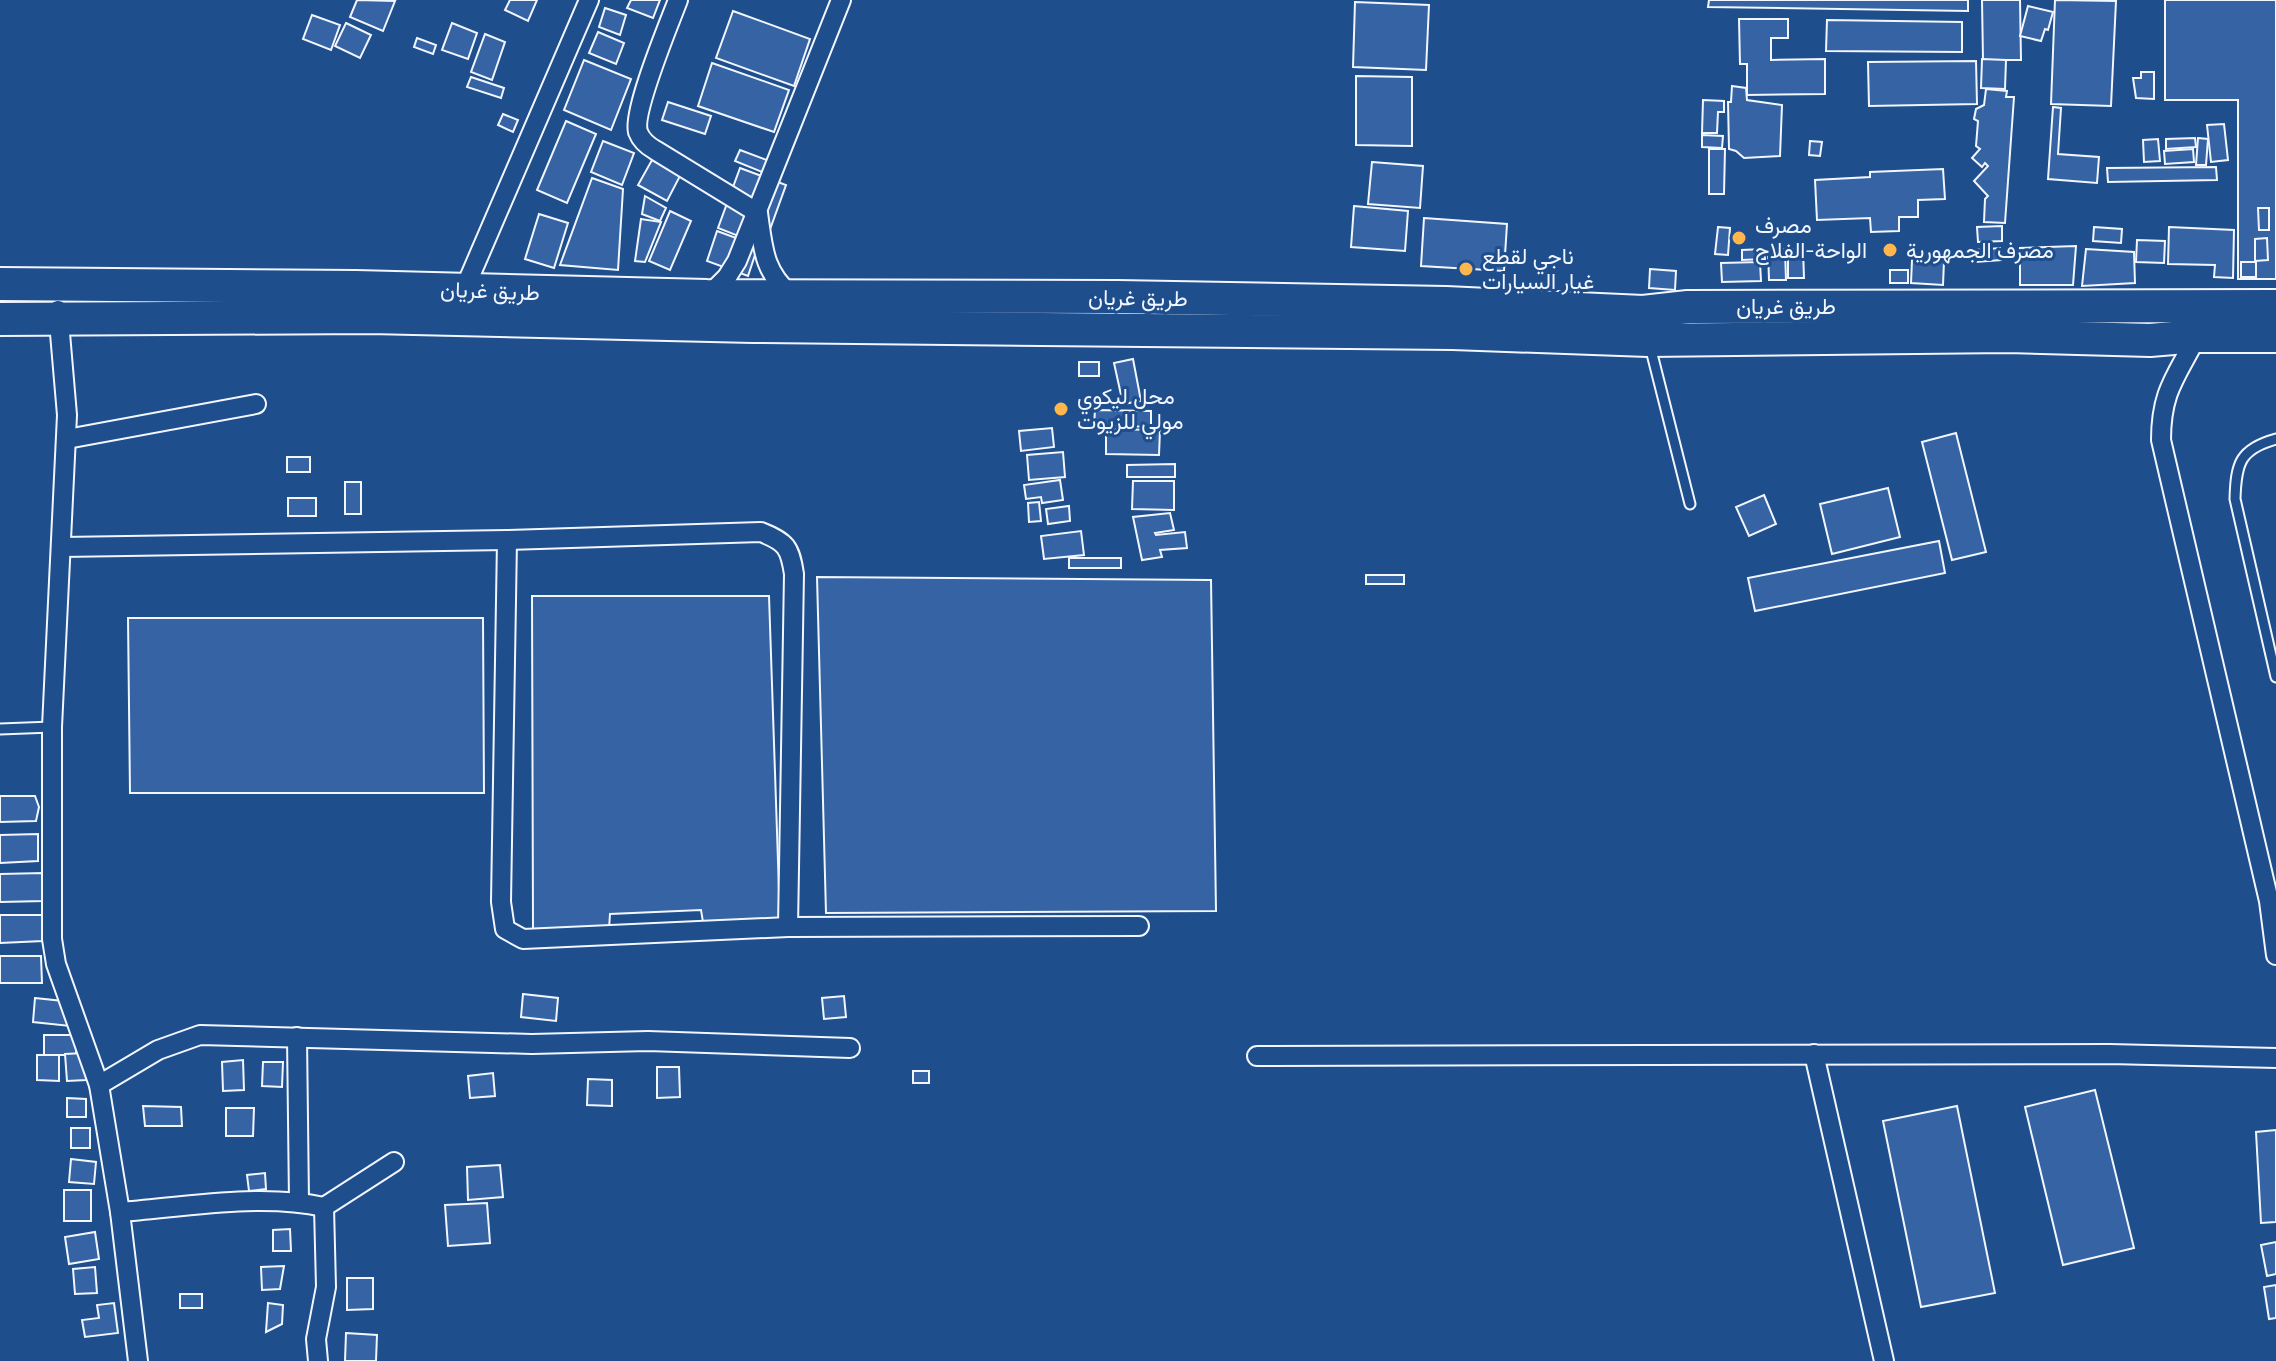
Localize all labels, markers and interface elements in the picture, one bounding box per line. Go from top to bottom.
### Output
place label: مصرف الواحة-الفلاح [1755,212,1867,265]
marker: مصرف الواحة-الفلاح [1730,229,1748,247]
place label: مصرف الجمهورية [1906,237,2054,264]
marker: مصرف الجمهورية [1881,241,1899,259]
place label: ناجي لقطع غيار السيارات [1482,243,1594,295]
marker: ناجي لقطع غيار السيارات [1457,260,1475,278]
street label: طريق غريان [440,276,540,306]
street label: طريق غريان [1088,284,1188,312]
street label: طريق غريان [1736,293,1836,320]
place label: محل ليكوي مولي للزيوت [1077,383,1183,440]
marker: محل ليكوي مولي للزيوت [1052,400,1070,418]

